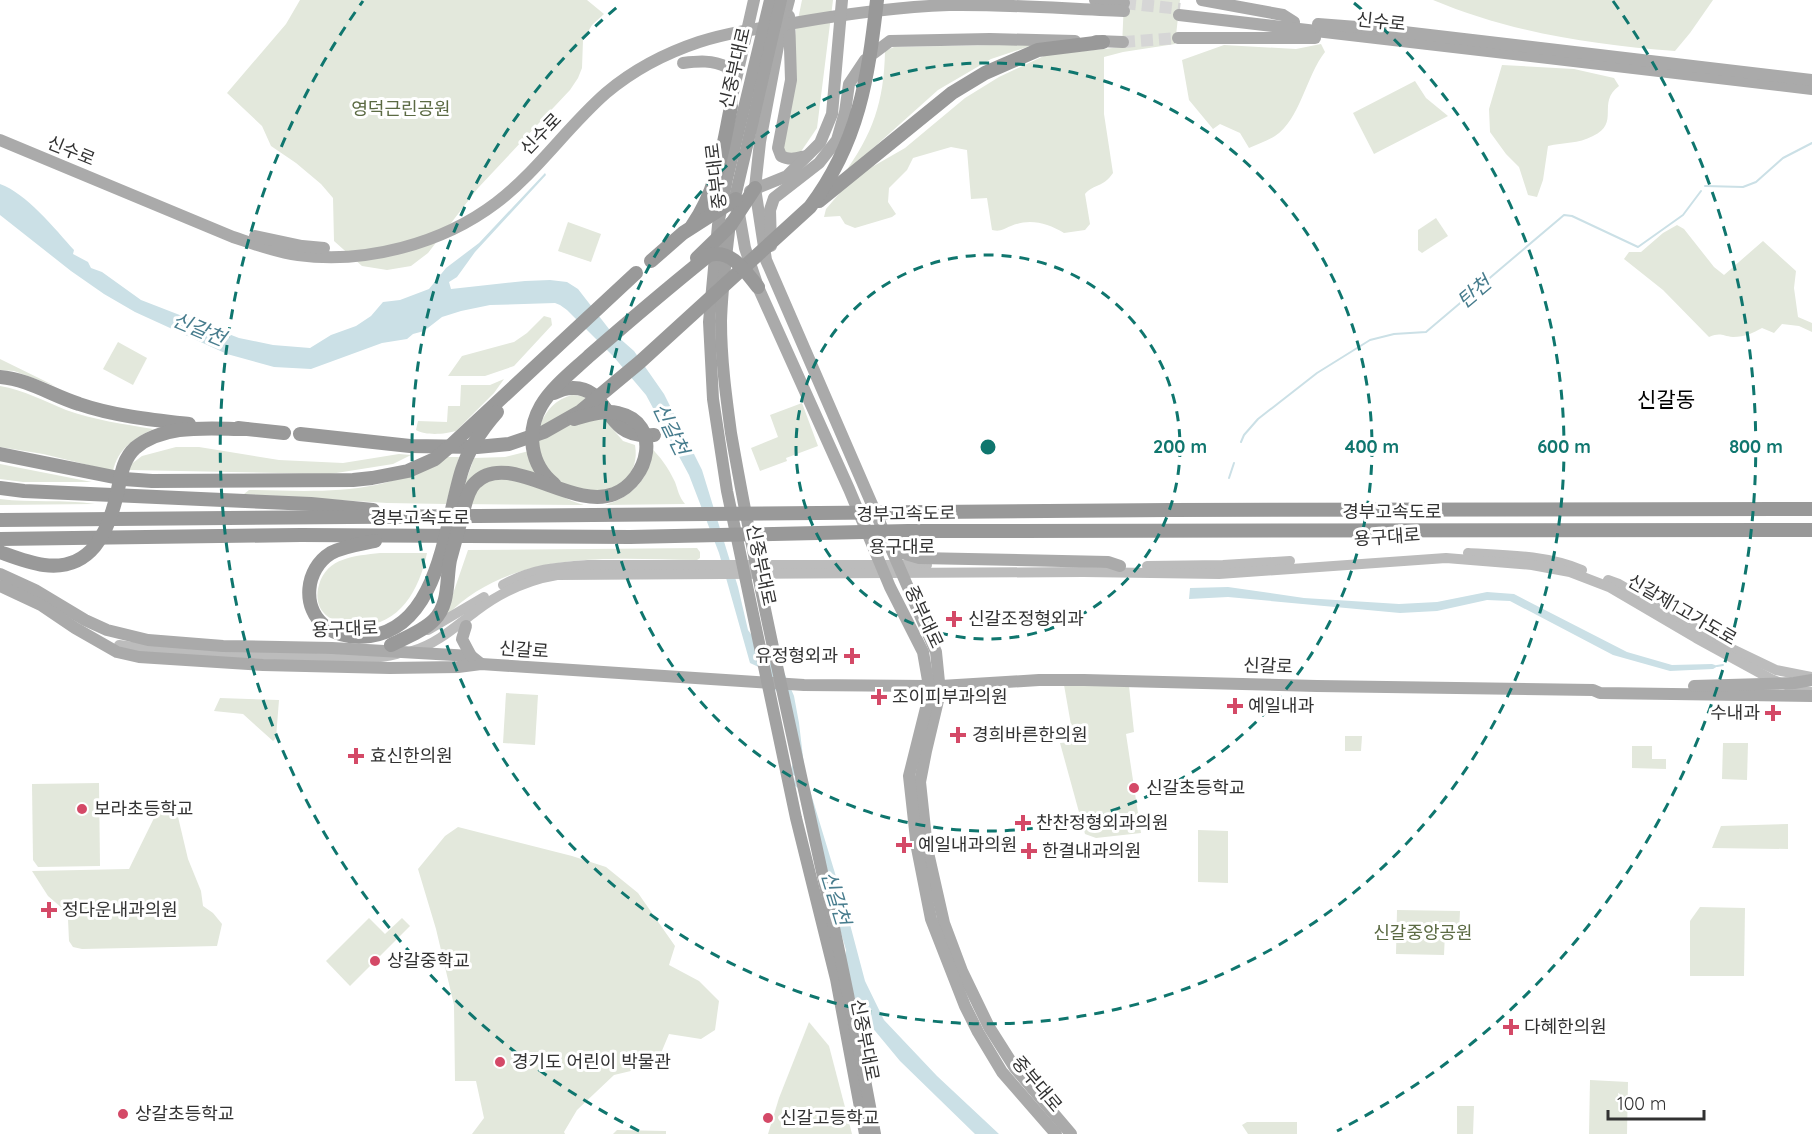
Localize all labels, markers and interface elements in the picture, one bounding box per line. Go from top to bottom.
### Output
street label: 신수로 [1355,7,1407,36]
street label: 신중부대로 [714,25,755,111]
park label: 영덕근린공원 [351,97,451,120]
street label: 신수로 [515,108,566,160]
street label: 신수로 [44,131,99,171]
street label: 중부대로 [700,142,731,210]
water label: 탄천 [1452,269,1498,313]
water label: 신갈천 [169,306,232,352]
district label: 신갈동 [1637,386,1695,412]
water label: 신갈천 [648,398,696,461]
text: 200 m [1153,435,1207,458]
text: 400 m [1345,435,1399,458]
text: 600 m [1537,435,1591,458]
text: 800 m [1729,435,1783,458]
centre of rings [978,437,998,457]
street label: 경부고속도로 [1342,500,1442,523]
street label: 경부고속도로 [856,501,956,526]
street label: 경부고속도로 [370,506,470,529]
street label: 신중부대로 [742,522,781,608]
street label: 용구대로 [1353,523,1421,550]
street label: 용구대로 [869,535,935,558]
street label: 신갈제1고가도로 [1623,569,1741,650]
street label: 중부대로 [900,582,949,652]
place label: 신갈조정형외과 [968,607,1084,630]
marker: 신갈조정형외과 [945,610,963,628]
street label: 용구대로 [311,616,378,641]
street label: 신갈로 [498,636,550,663]
place label: 유정형외과 [755,644,838,667]
marker: 유정형외과 [843,647,861,665]
street label: 신갈로 [1243,653,1293,678]
place label: 조이피부과의원 [892,685,1008,708]
marker: 조이피부과의원 [870,688,888,706]
place label: 예일내과 [1248,694,1315,717]
marker: 예일내과 [1226,697,1244,715]
place label: 수내과 [1710,701,1760,724]
marker: 수내과 [1764,704,1782,722]
place label: 경희바른한의원 [972,723,1088,746]
marker: 경희바른한의원 [949,726,967,744]
place label: 효신한의원 [370,744,453,767]
marker: 효신한의원 [347,747,365,765]
place label: 신갈초등학교 [1146,776,1245,799]
marker: 신갈초등학교 [1127,781,1141,795]
place label: 보라초등학교 [94,797,193,820]
marker: 보라초등학교 [75,802,89,816]
place label: 찬찬정형외과의원 [1036,811,1168,834]
marker: 찬찬정형외과의원 [1014,814,1032,832]
place label: 예일내과의원 [918,833,1017,856]
marker: 예일내과의원 [895,836,913,854]
place label: 한결내과의원 [1042,839,1141,862]
marker: 한결내과의원 [1020,842,1038,860]
water label: 신갈천 [816,868,857,930]
place label: 정다운내과의원 [62,898,178,921]
marker: 정다운내과의원 [40,901,58,919]
park label: 신갈중앙공원 [1373,921,1473,944]
place label: 상갈중학교 [387,949,470,972]
marker: 상갈중학교 [368,954,382,968]
street label: 신중부대로 [846,997,885,1083]
place label: 다혜한의원 [1524,1015,1607,1038]
marker: 다혜한의원 [1502,1018,1520,1036]
place label: 경기도 어린이 박물관 [512,1050,671,1073]
street label: 중부대로 [1007,1051,1067,1116]
marker: 경기도 어린이 박물관 [493,1055,507,1069]
scale bar [1608,1083,1704,1121]
text: 100 m [1617,1092,1666,1115]
place label: 상갈초등학교 [135,1102,234,1125]
place label: 신갈고등학교 [780,1106,879,1129]
marker: 상갈초등학교 [116,1107,130,1121]
marker: 신갈고등학교 [761,1111,775,1125]

